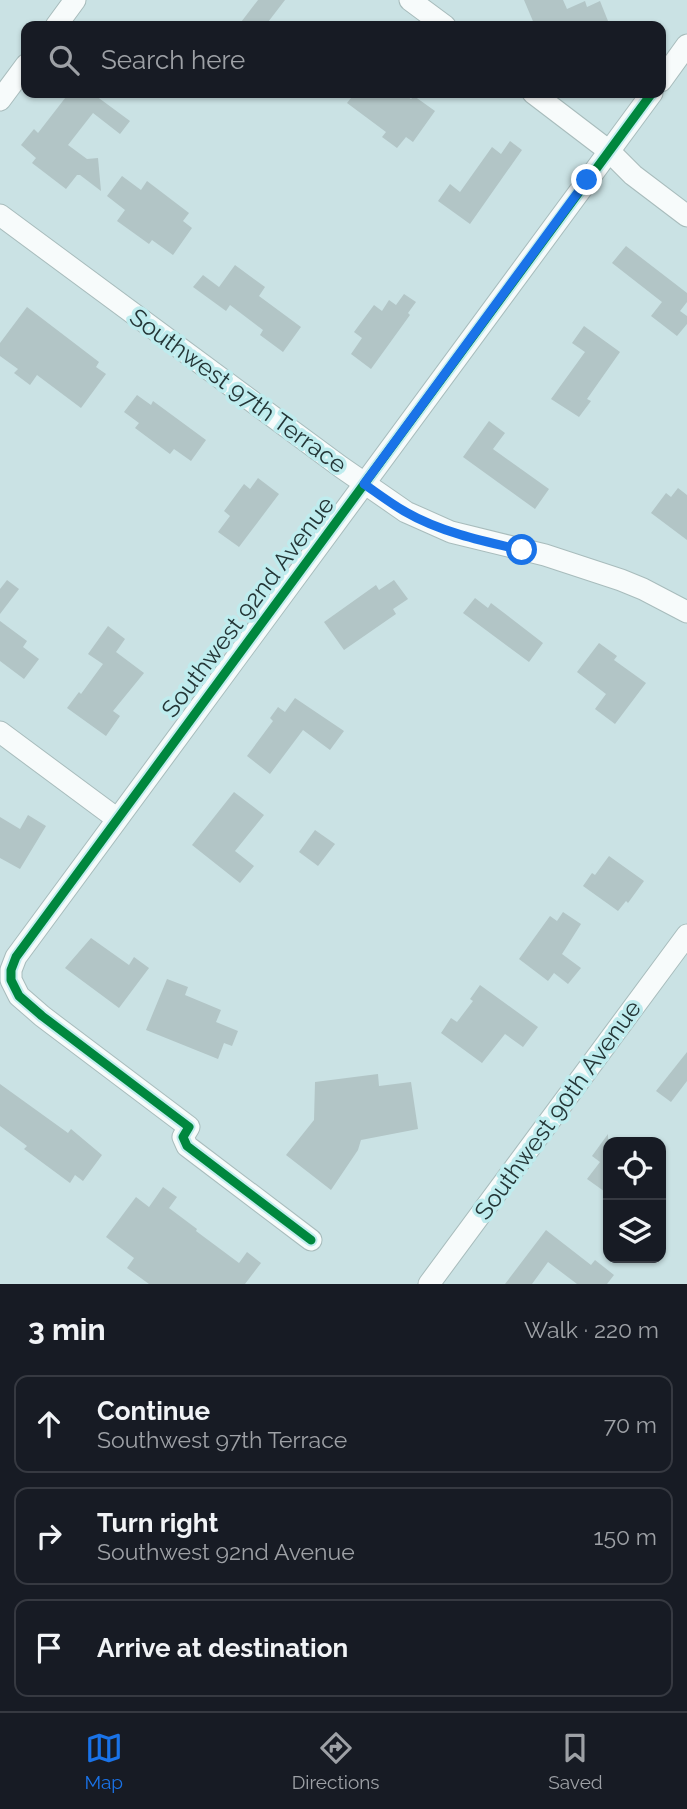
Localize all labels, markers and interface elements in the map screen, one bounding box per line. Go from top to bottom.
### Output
search box [21,21,666,98]
icon: search [45,41,83,79]
text: Search here [101,45,245,75]
route end [571,164,602,195]
street label: Southwest 97th Terrace [124,302,352,479]
street label: Southwest 92nd Avenue [155,491,340,723]
route start [506,534,537,565]
street label: Southwest 90th Avenue [468,994,647,1225]
map controls [603,1137,666,1263]
button: locate [603,1137,666,1200]
button: layers [603,1200,666,1263]
text: 3 min [28,1312,106,1347]
text: Walk · 220 m [524,1316,659,1343]
text: Continue [97,1396,210,1426]
icon: ahead [30,1405,68,1443]
text: 70 m [604,1411,657,1438]
text: Southwest 97th Terrace [97,1426,347,1453]
text: Turn right [97,1508,218,1538]
icon: right [30,1517,68,1555]
text: 150 m [594,1523,657,1550]
text: Southwest 92nd Avenue [97,1538,355,1565]
icon: arrive [30,1629,68,1667]
text: Arrive at destination [97,1633,348,1663]
tab: Map [84,1729,123,1793]
tab: Directions [292,1729,380,1793]
tab: Saved [548,1729,603,1793]

